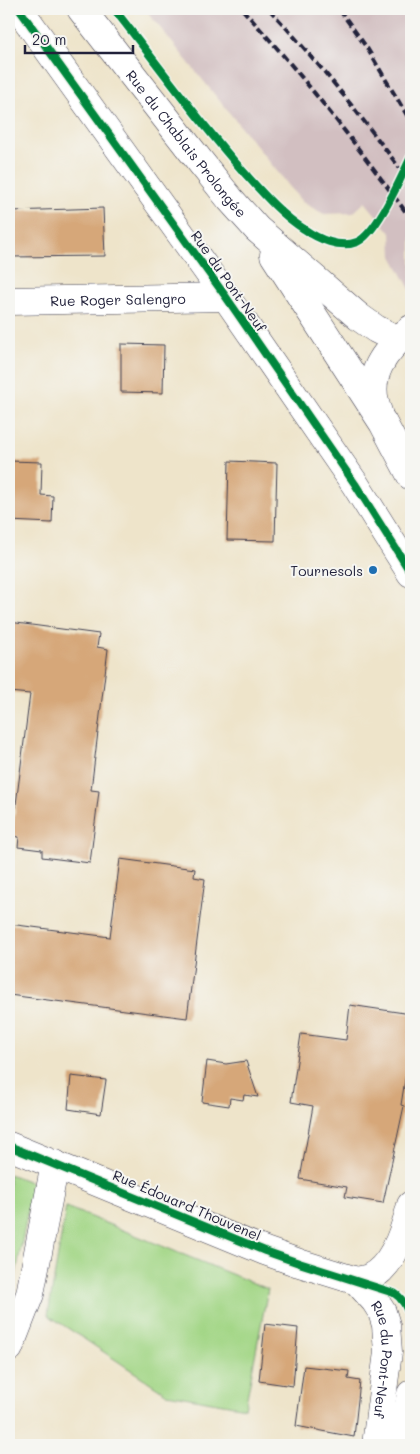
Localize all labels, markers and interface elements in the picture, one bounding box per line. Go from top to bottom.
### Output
scale bar [25,22,132,54]
text: 20 m [32,29,66,49]
street label: Rue du Chablais Prolongée [122,66,251,221]
street label: Rue du Pont-Neuf [187,227,271,336]
street label: Rue Roger Salengro [50,288,186,310]
place label: Tournesols [290,561,363,580]
marker: Tournesols [367,564,379,576]
street label: Rue Édouard Thouvenel [110,1165,264,1245]
street label: Rue du Pont-Neuf [367,1297,398,1420]

